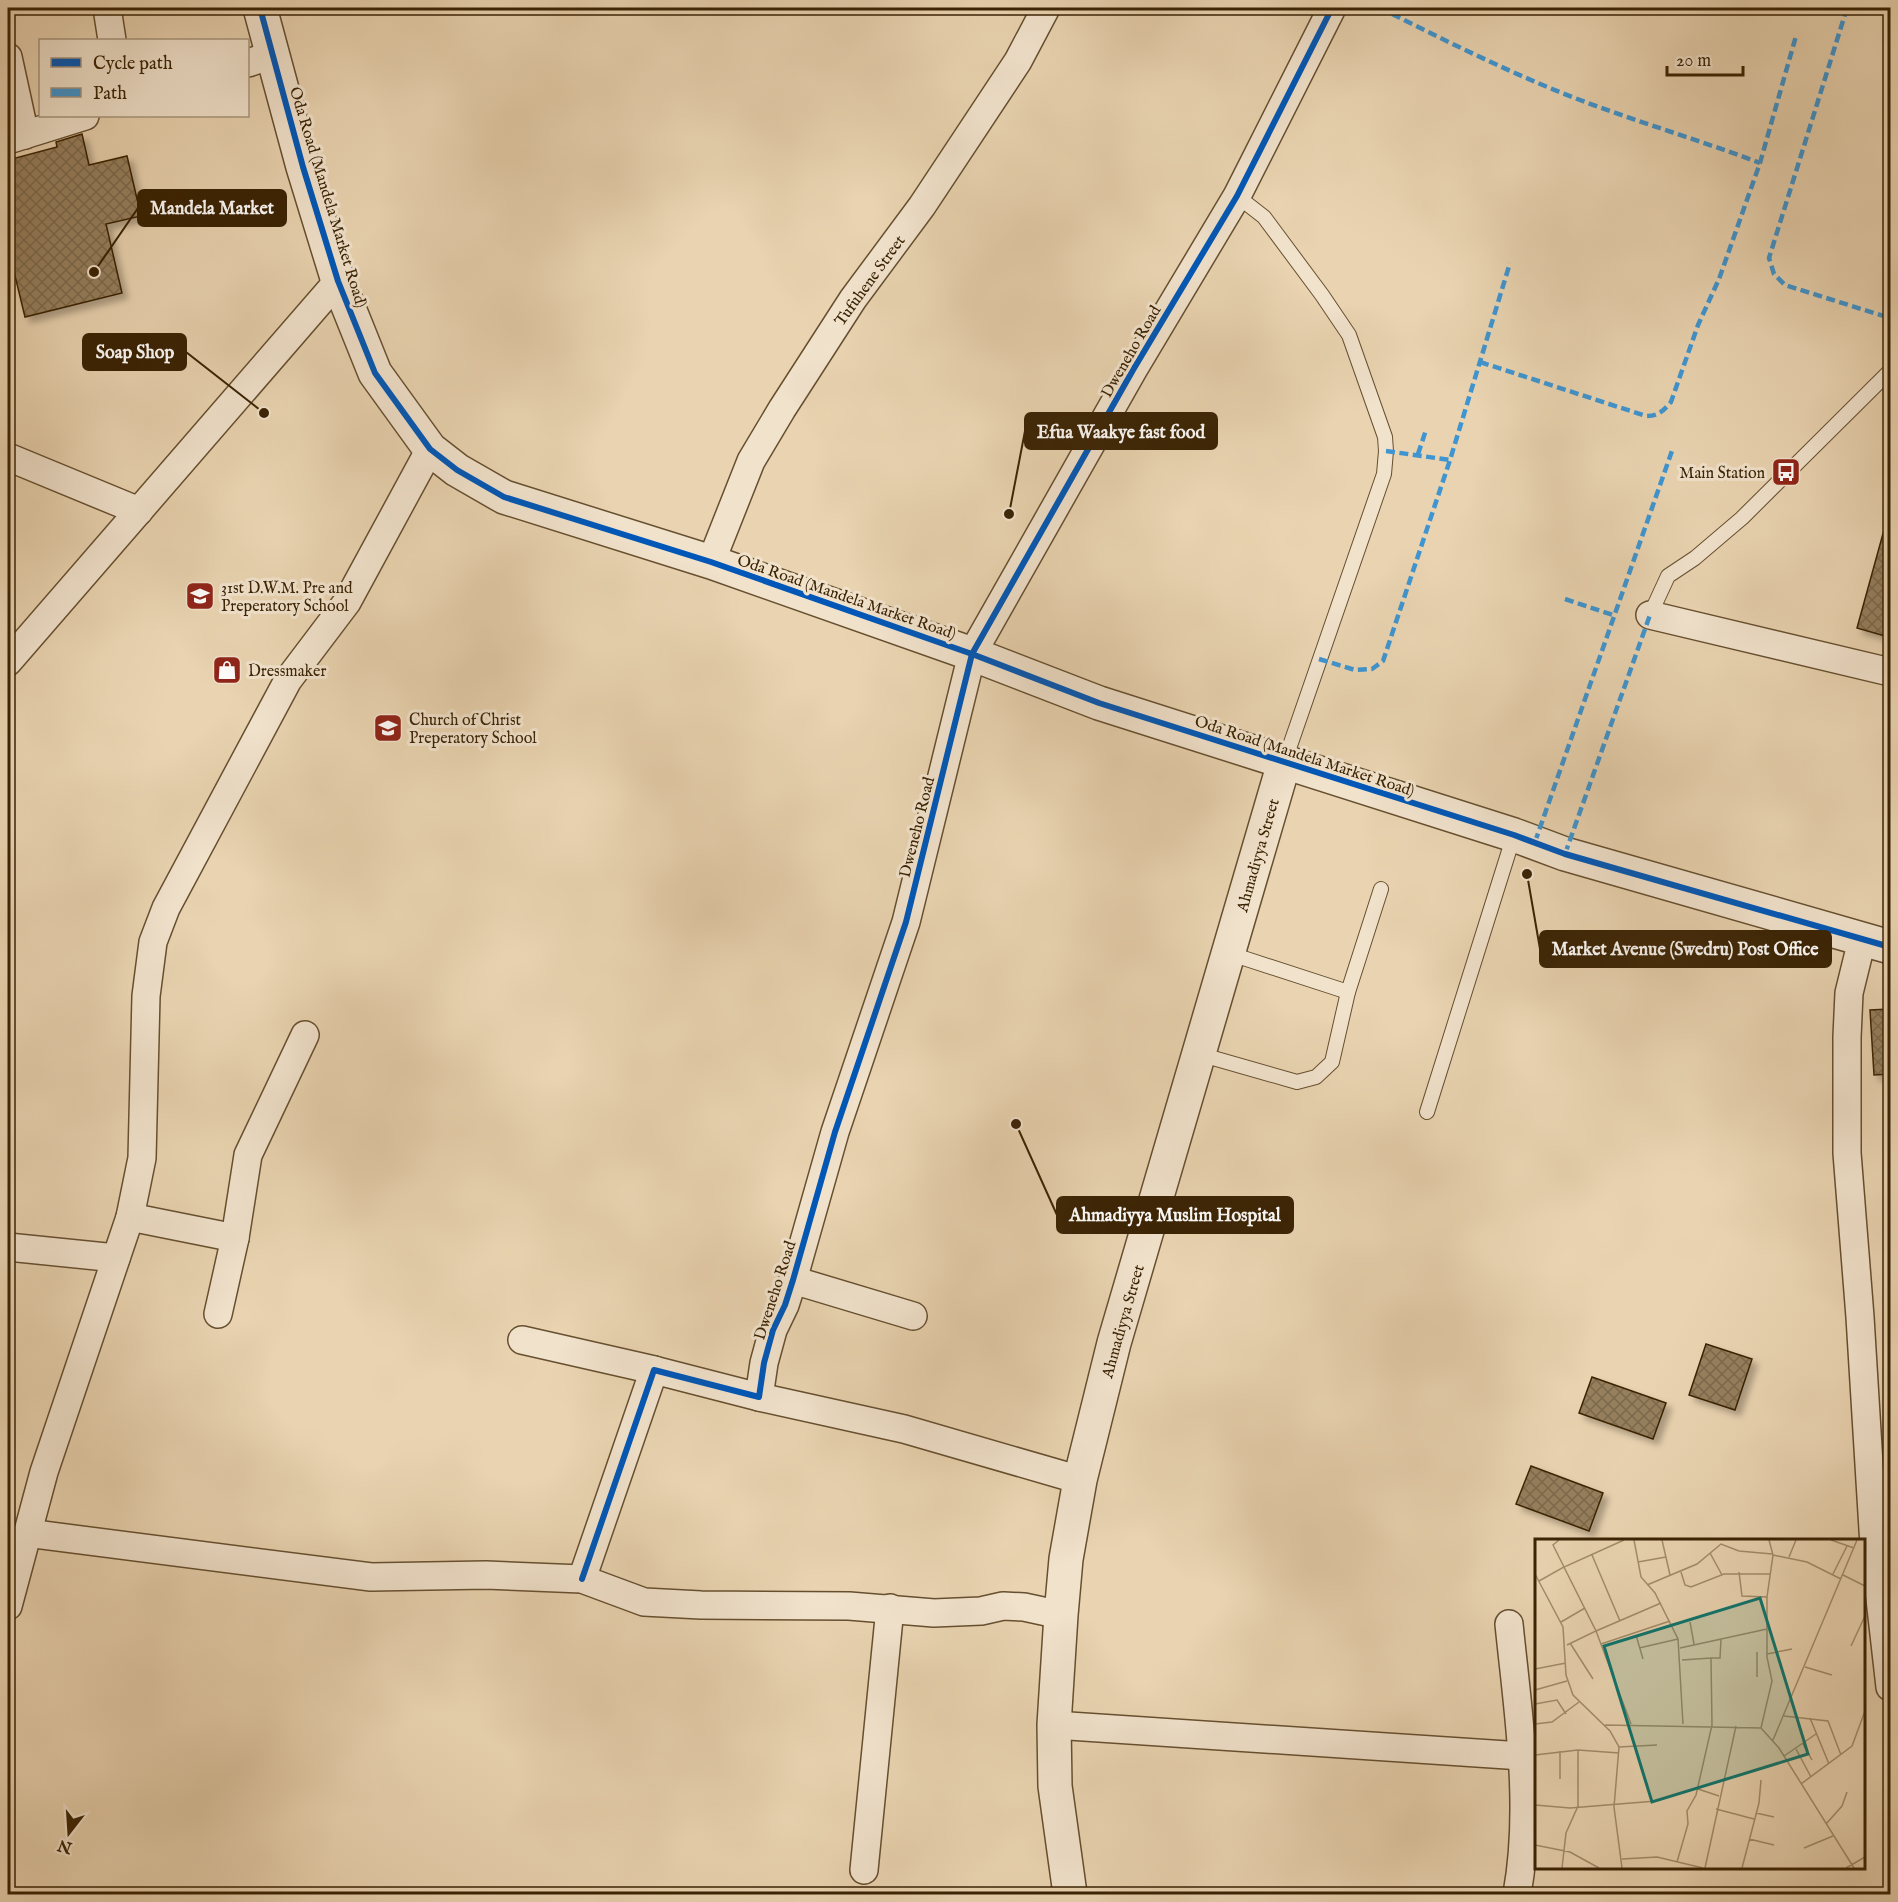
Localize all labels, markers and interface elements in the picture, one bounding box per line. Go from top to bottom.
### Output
legend [39,39,249,117]
scale bar [1667,39,1744,77]
text: 20 m [1676,50,1711,73]
text: Cycle path [93,53,173,76]
text: Path [93,83,127,106]
street label: Oda Road (Mandela Market Road) [284,85,370,310]
callout: Mandela Market [138,190,286,226]
text: Mandela Market [150,198,275,221]
street label: Tufuhene Street [831,231,911,331]
street label: Dweneho Road [1097,302,1166,402]
callout: Soap Shop [83,334,186,370]
text: Soap Shop [96,342,175,365]
callout: Efua Waakye fast food [1025,413,1217,449]
text: Efua Waakye fast food [1037,422,1206,445]
bus stop icon: Main Station [1770,456,1802,488]
place label: Main Station [1679,464,1765,484]
street label: Oda Road (Mandela Market Road) [734,551,958,645]
place label: 31st D.W.M. Pre and Preperatory School [221,579,353,617]
school or university icon: 31st D.W.M. Pre and Preperatory School [184,580,216,612]
shop icon: Dressmaker [211,654,243,686]
place label: Dressmaker [248,662,326,682]
place label: Church of Christ Preperatory School [409,711,537,749]
school or university icon: Church of Christ Preperatory School [372,712,404,744]
street label: Oda Road (Mandela Market Road) [1192,712,1417,802]
street label: Dweneho Road [896,775,940,880]
street label: Ahmadiyya Street [1233,796,1285,916]
callout: Market Avenue (Swedru) Post Office [1540,931,1831,967]
text: Market Avenue (Swedru) Post Office [1552,939,1819,962]
callout: Ahmadiyya Muslim Hospital [1057,1197,1293,1233]
text: Ahmadiyya Muslim Hospital [1068,1205,1282,1228]
street label: Dweneho Road [750,1238,802,1343]
street label: Ahmadiyya Street [1098,1262,1150,1382]
inset map [1535,1539,1865,1869]
north arrow [39,1803,99,1863]
text: N [56,1834,76,1857]

